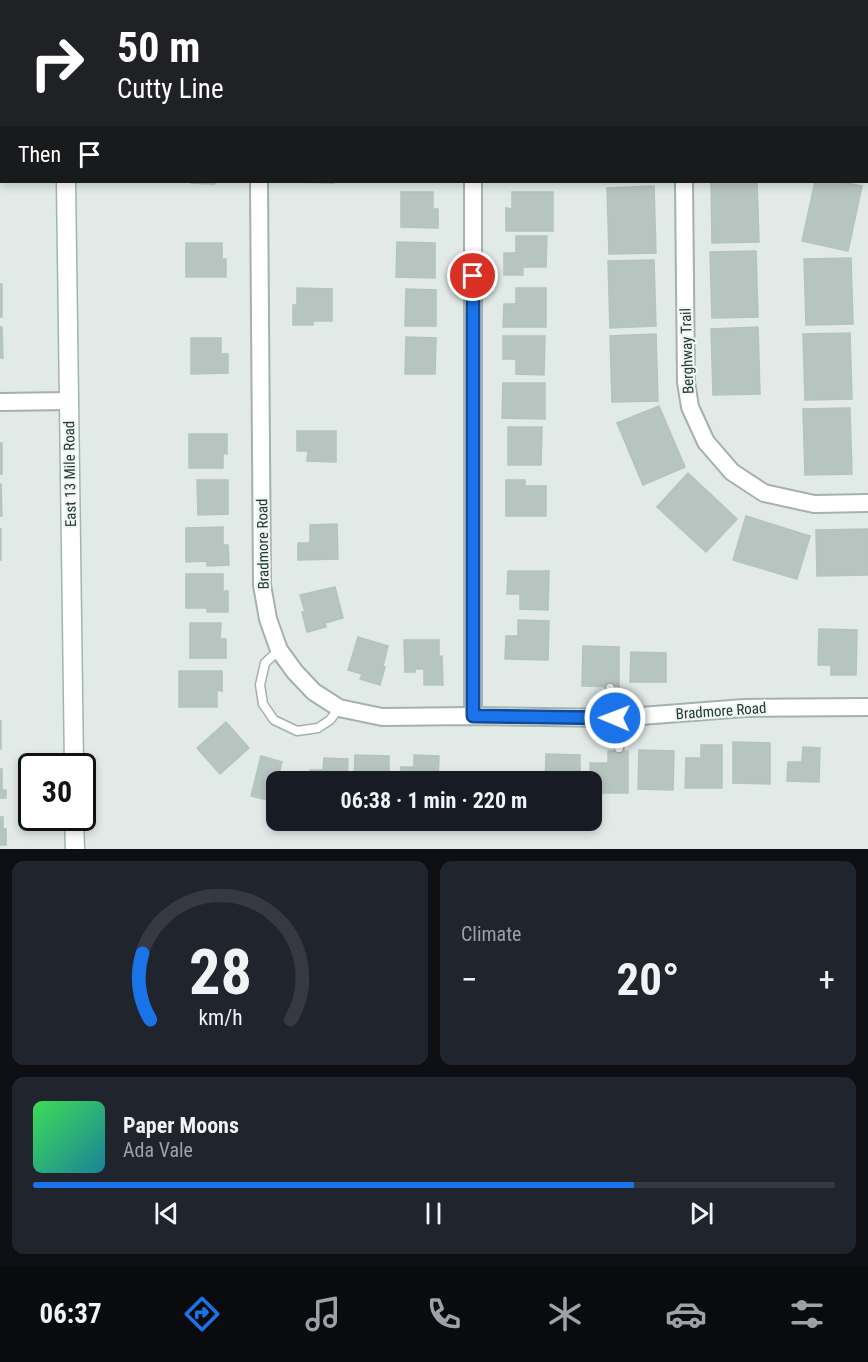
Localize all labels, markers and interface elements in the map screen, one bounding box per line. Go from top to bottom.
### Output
text: 50 m [117,23,200,72]
icon: right [18,24,96,102]
text: Cutty Line [117,73,224,105]
icon: arrive [73,138,106,171]
text: Then [18,142,61,167]
pin [447,250,498,301]
icon: arrive [456,259,489,292]
street label: Berghway Trail [677,308,697,394]
street label: East 13 Mile Road [60,421,80,527]
street label: Bradmore Road [253,498,273,590]
position arrow [583,686,647,750]
street label: Bradmore Road [675,699,767,723]
speed limit sign: 30 [18,753,96,831]
text: 06:38 · 1 min · 220 m [341,788,527,813]
text: Climate [461,922,521,946]
text: 28 [188,936,252,1009]
text: 20° [617,953,680,1006]
text: − [461,960,478,999]
text: + [819,960,835,999]
text: km/h [198,1005,242,1030]
text: Paper Moons [123,1113,239,1138]
text: Ada Vale [123,1138,193,1162]
icon: previous [150,1197,183,1230]
icon: pause [417,1197,450,1230]
icon: next [685,1197,718,1230]
icon: directions [181,1293,223,1335]
icon: music [302,1293,344,1335]
icon: phone [423,1293,465,1335]
icon: climate [544,1293,586,1335]
icon: car [665,1293,707,1335]
icon: filters [786,1293,828,1335]
text: 06:37 [40,1298,102,1330]

